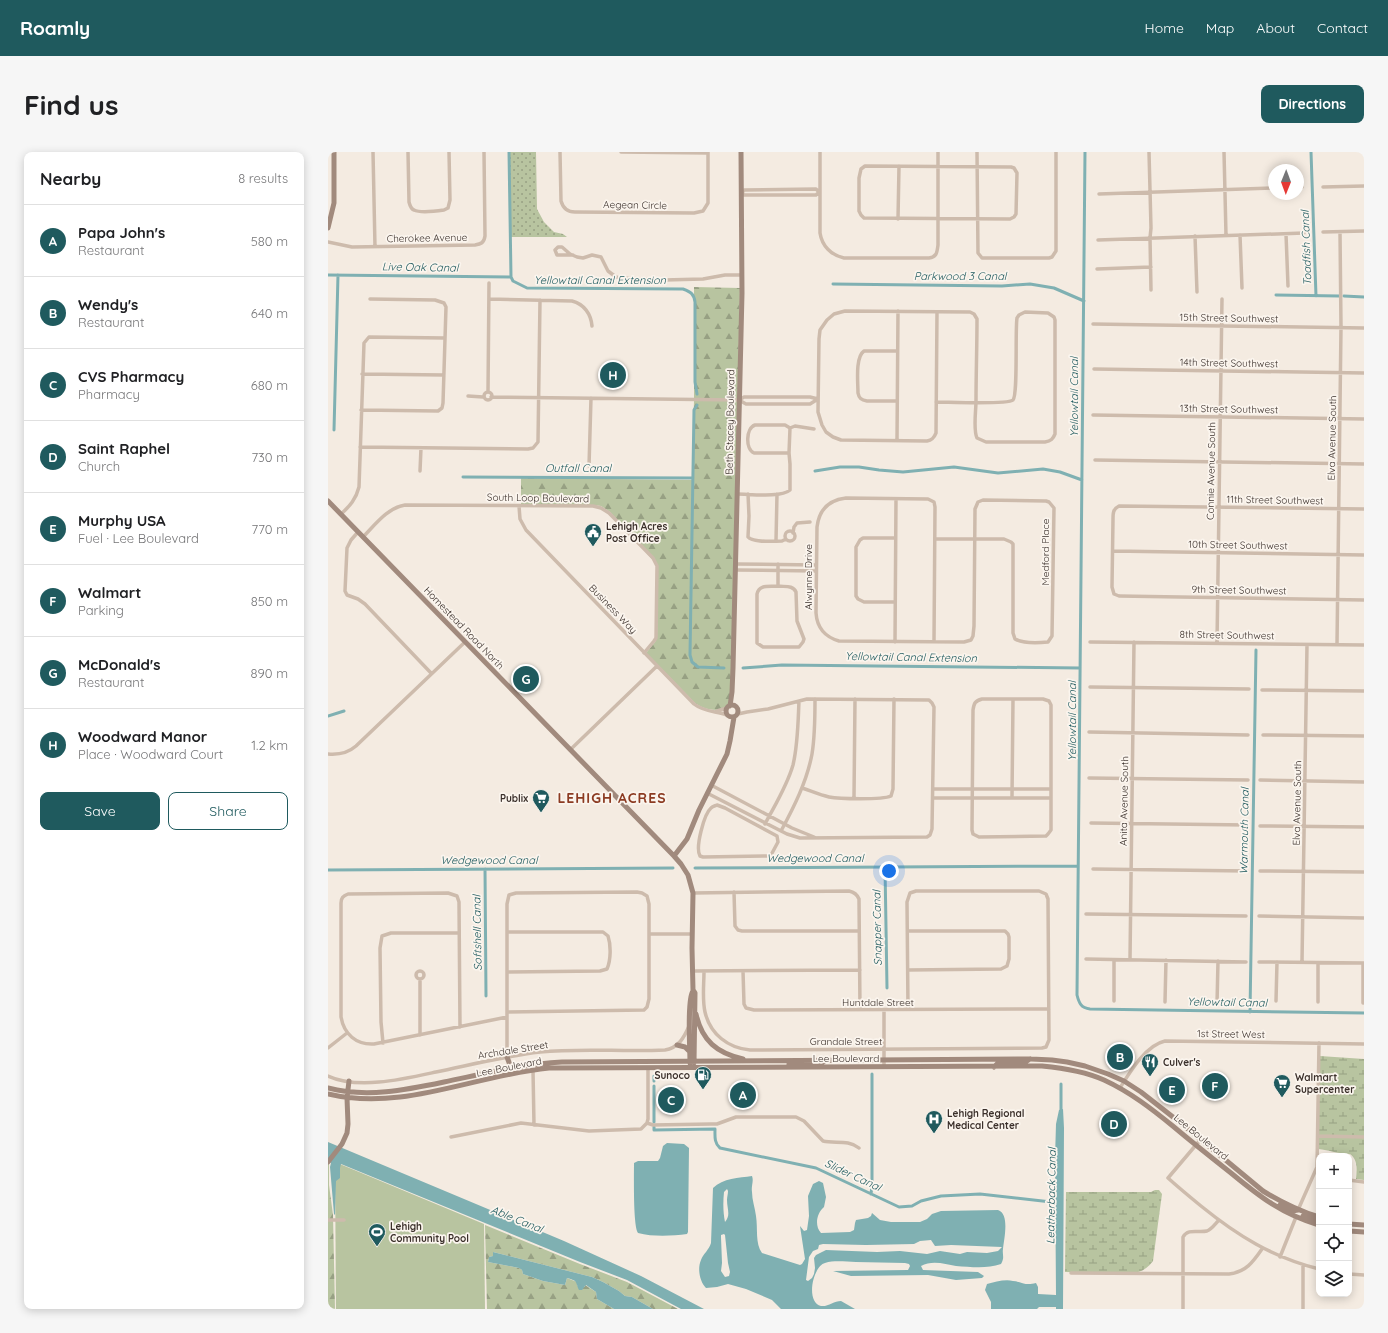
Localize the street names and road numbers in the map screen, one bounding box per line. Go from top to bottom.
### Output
street label: Aegean Circle [603,198,667,212]
street label: Cherokee Avenue [386,231,468,245]
street label: 15th Street Southwest [1180,311,1279,325]
street label: 14th Street Southwest [1180,356,1279,370]
street label: Beth Stacey Boulevard [723,369,737,475]
street label: Elva Avenue South [1325,395,1339,481]
street label: 13th Street Southwest [1180,402,1279,416]
street label: Connie Avenue South [1204,422,1218,520]
street label: South Loop Boulevard [487,491,589,505]
street label: 11th Street Southwest [1226,493,1324,507]
street label: Medford Place [1039,518,1052,585]
street label: 10th Street Southwest [1188,538,1288,552]
street label: Alwynne Drive [802,544,815,610]
street label: Business Way [586,582,640,636]
street label: 9th Street Southwest [1191,583,1287,597]
street label: Homestead Road North [421,584,507,672]
street label: 8th Street Southwest [1179,628,1275,642]
street label: Anita Avenue South [1117,756,1131,846]
street label: Elva Avenue South [1290,760,1304,846]
street label: Huntdale Street [842,996,915,1009]
street label: 1st Street West [1197,1027,1266,1041]
street label: Grandale Street [810,1035,883,1048]
street label: Archdale Street [477,1038,550,1062]
street label: Lee Boulevard [813,1052,879,1065]
street label: Lee Boulevard [475,1054,543,1080]
street label: Lee Boulevard [1171,1111,1231,1163]

